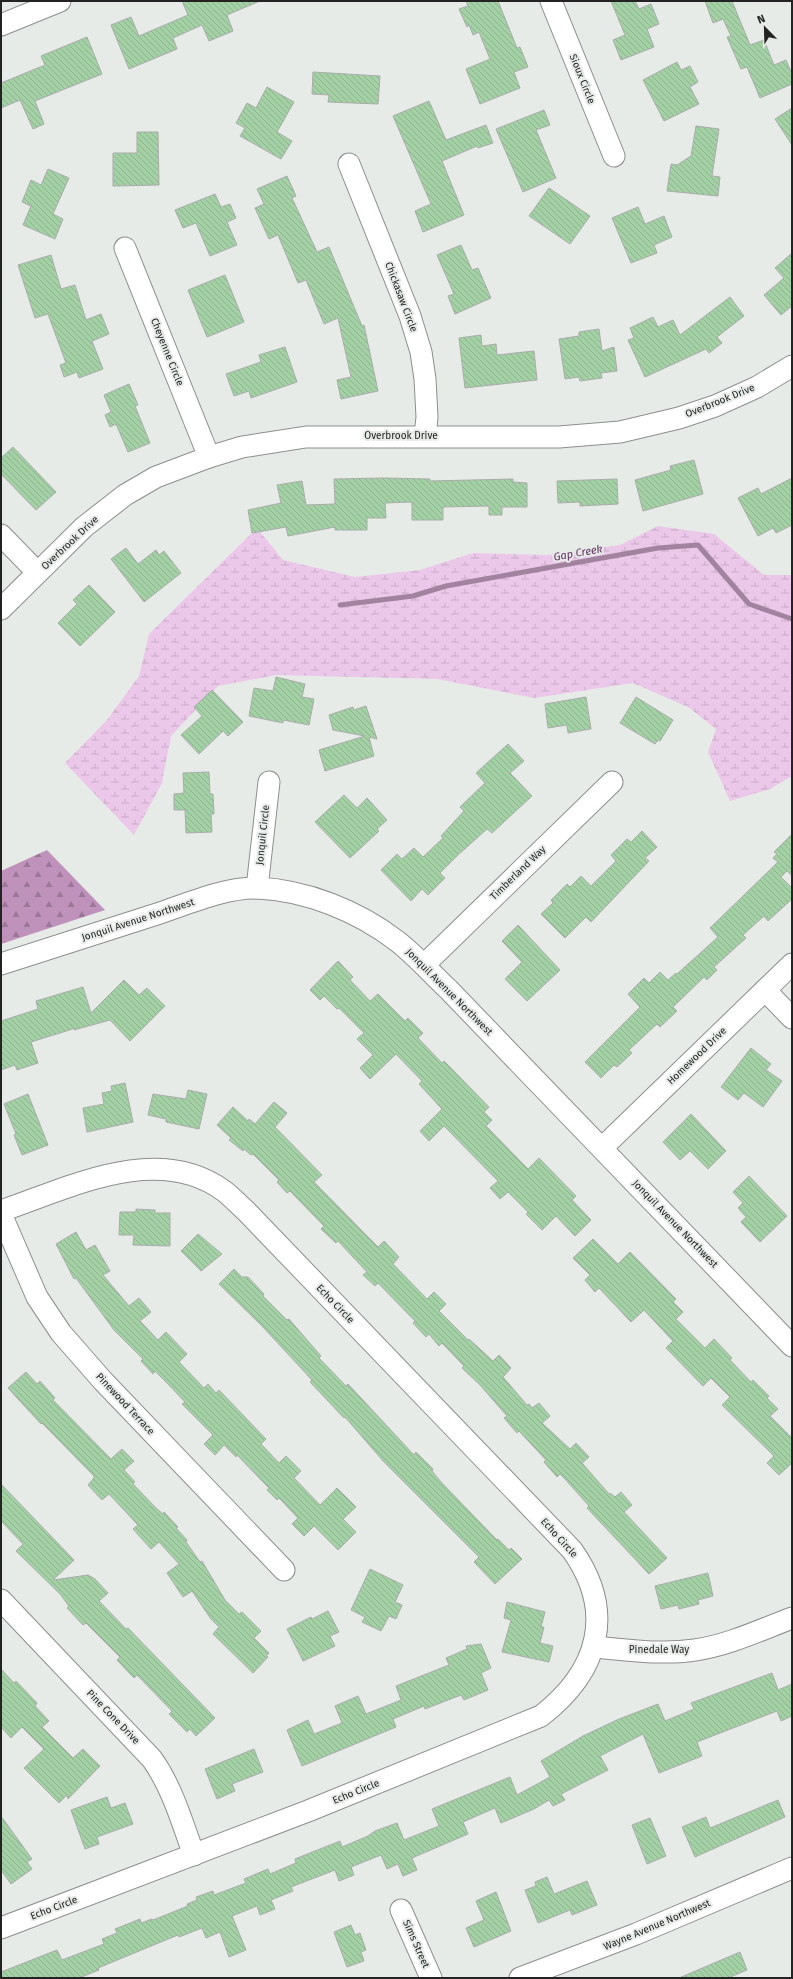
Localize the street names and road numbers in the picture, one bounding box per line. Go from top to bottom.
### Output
street label: Sioux Circle [567,52,597,106]
street label: Chickasaw Circle [382,260,420,334]
street label: Cheyenne Circle [148,316,186,388]
street label: Overbrook Drive [684,382,756,420]
street label: Overbrook Drive [364,430,438,442]
street label: Overbrook Drive [39,514,101,572]
street label: Jonquil Circle [254,805,272,865]
street label: Timberland Way [488,843,548,903]
street label: Jonquil Avenue Northwest [80,896,196,944]
street label: Jonquil Avenue Northwest [403,946,495,1038]
street label: Homewood Drive [665,1025,729,1087]
street label: Jonquil Avenue Northwest [630,1177,720,1271]
street label: Echo Circle [314,1282,356,1326]
street label: Pinewood Terrace [93,1371,157,1437]
street label: Echo Circle [538,1516,580,1560]
street label: Pinedale Way [629,1644,689,1656]
street label: Pine Cone Drive [84,1687,142,1747]
street label: Echo Circle [331,1777,381,1807]
street label: Echo Circle [29,1894,79,1922]
street label: Wayne Avenue Northwest [602,1897,713,1953]
street label: Sims Street [400,1918,432,1970]

